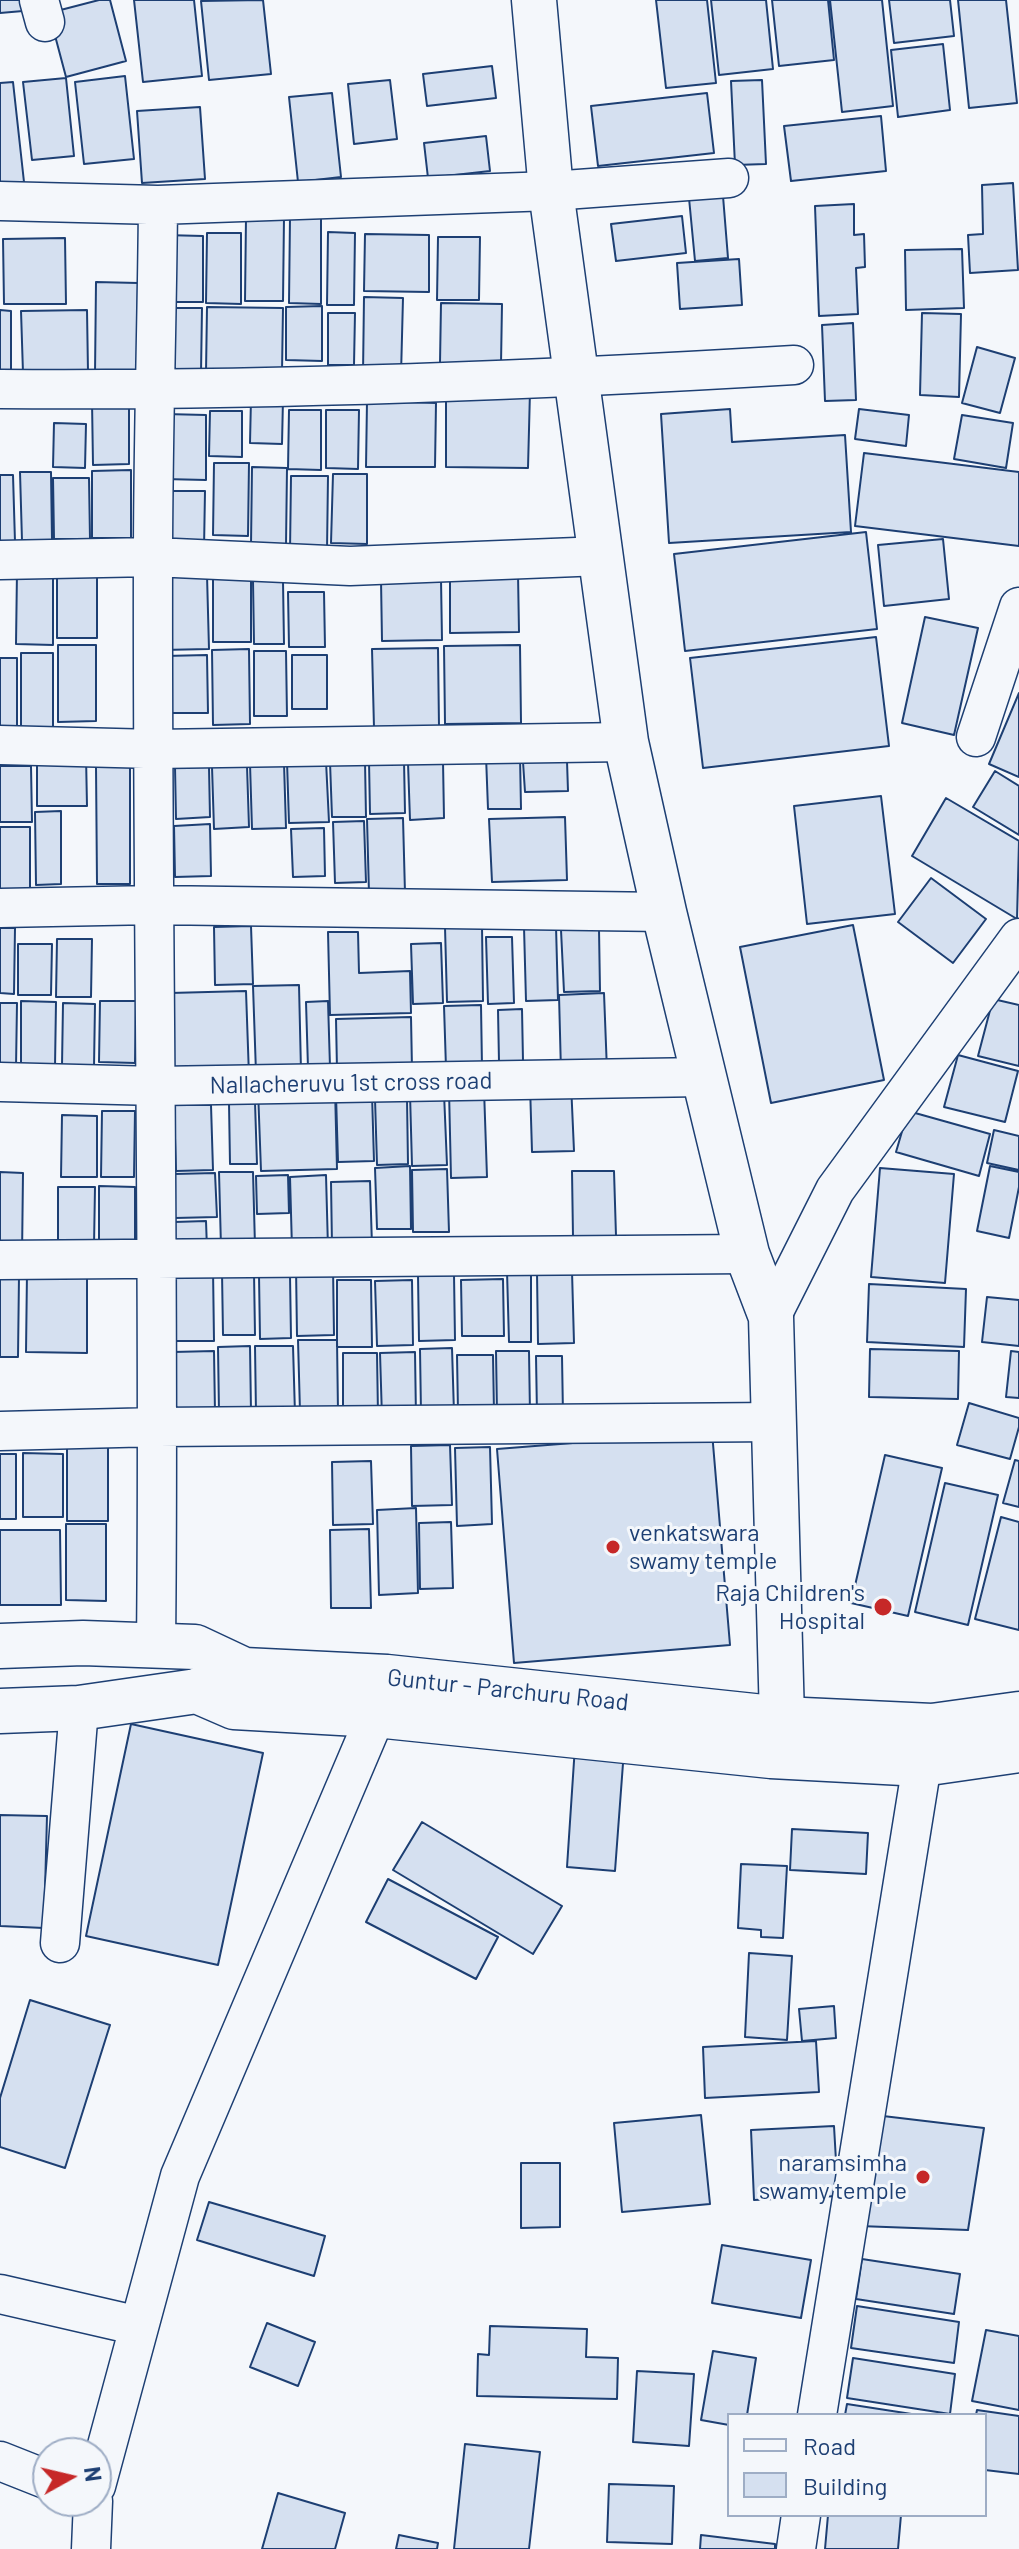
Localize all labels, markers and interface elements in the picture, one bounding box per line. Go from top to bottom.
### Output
street label: Nallacheruvu 1st cross road [209,1066,493,1100]
place label: venkatswara swamy temple [629,1519,777,1575]
marker: venkatswara swamy temple [604,1538,622,1556]
place label: Raja Children's Hospital [715,1579,865,1635]
marker: Raja Children's Hospital [872,1596,894,1618]
street label: Guntur - Parchuru Road [386,1663,630,1717]
place label: naramsimha swamy temple [759,2149,907,2205]
marker: naramsimha swamy temple [914,2168,932,2186]
legend [727,2413,987,2517]
text: Road [803,2431,856,2460]
north arrow [32,2437,112,2517]
text: N [80,2465,108,2483]
text: Building [803,2471,887,2500]

